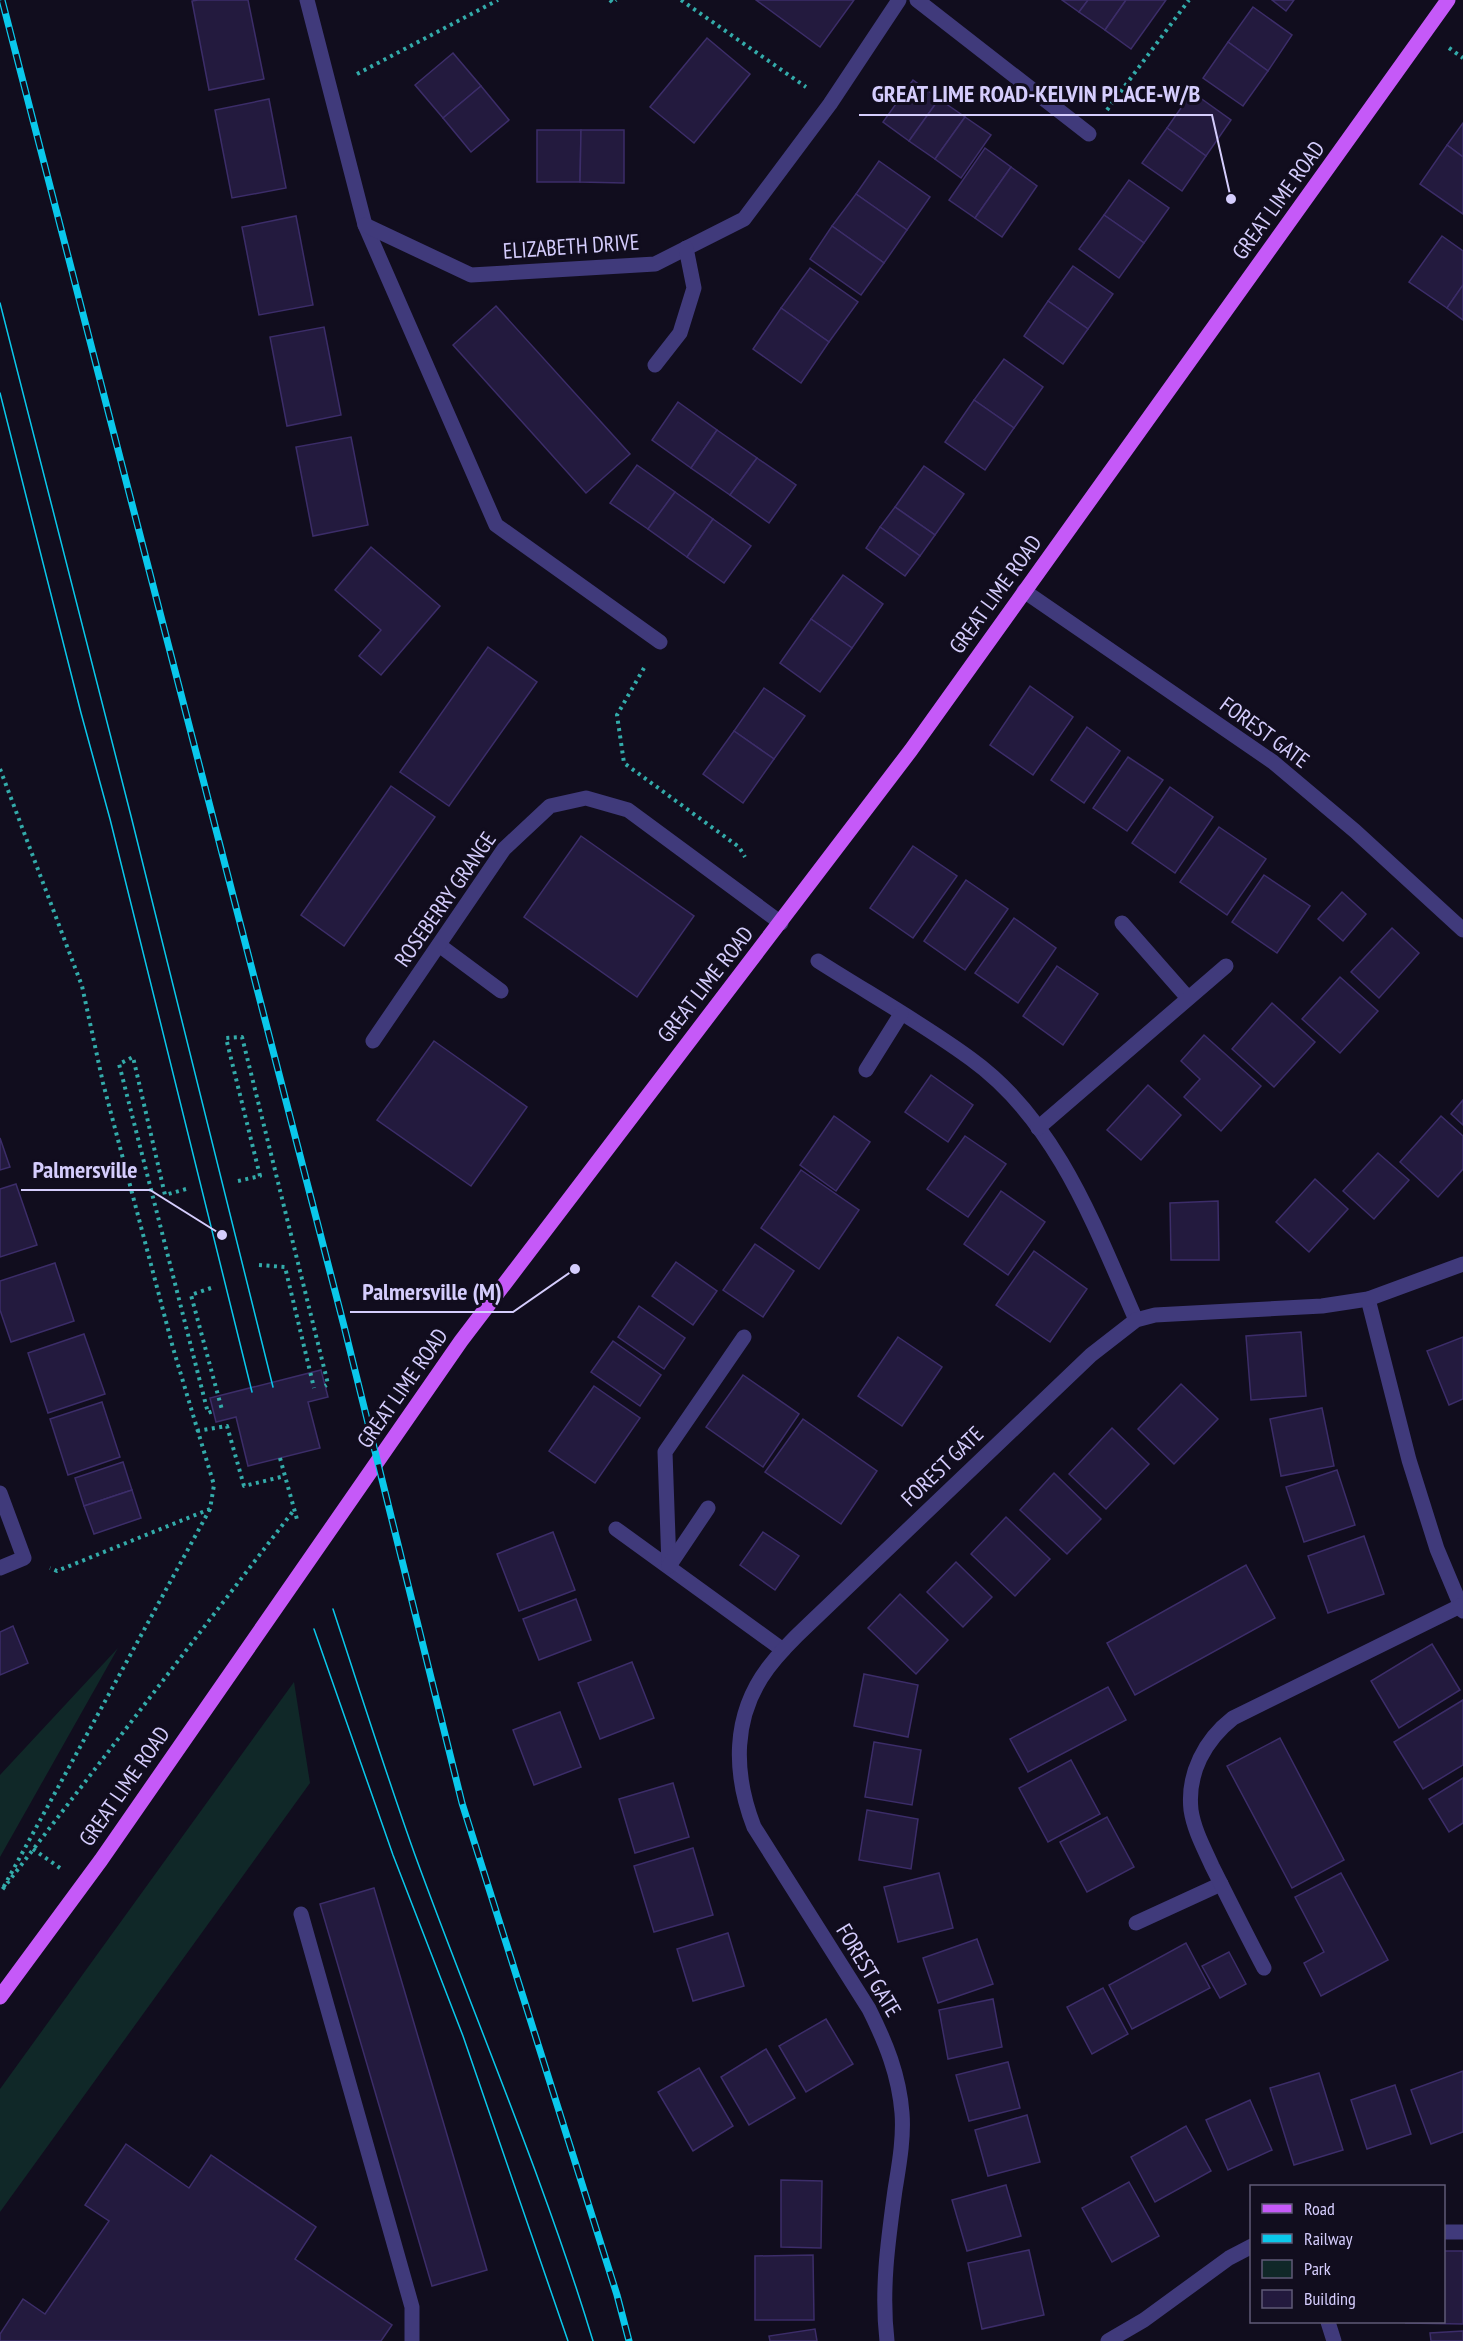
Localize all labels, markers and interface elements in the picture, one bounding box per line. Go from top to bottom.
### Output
callout: GREAT LIME ROAD-KELVIN PLACE-W/B [859,73,1212,115]
text: GREAT LIME ROAD-KELVIN PLACE-W/B [872,78,1200,109]
street label: GREAT LIME ROAD [1226,135,1330,265]
street label: ELIZABETH DRIVE [502,227,640,265]
street label: GREAT LIME ROAD [943,529,1047,659]
street label: FOREST GATE [1215,690,1315,774]
street label: ROSEBERRY GRANGE [388,826,502,972]
street label: GREAT LIME ROAD [651,920,759,1048]
callout: Palmersville [21,1148,150,1190]
text: Palmersville [32,1154,138,1185]
callout: Palmersville (M) [350,1270,513,1312]
text: Palmersville (M) [362,1276,502,1307]
street label: GREAT LIME ROAD [350,1323,454,1453]
street label: FOREST GATE [895,1420,989,1512]
street label: GREAT LIME ROAD [72,1721,176,1851]
street label: FOREST GATE [830,1918,908,2022]
legend [1250,2185,1445,2323]
text: Road [1304,2197,1335,2220]
text: Railway [1304,2227,1353,2250]
text: Park [1304,2257,1331,2280]
text: Building [1304,2287,1356,2310]

